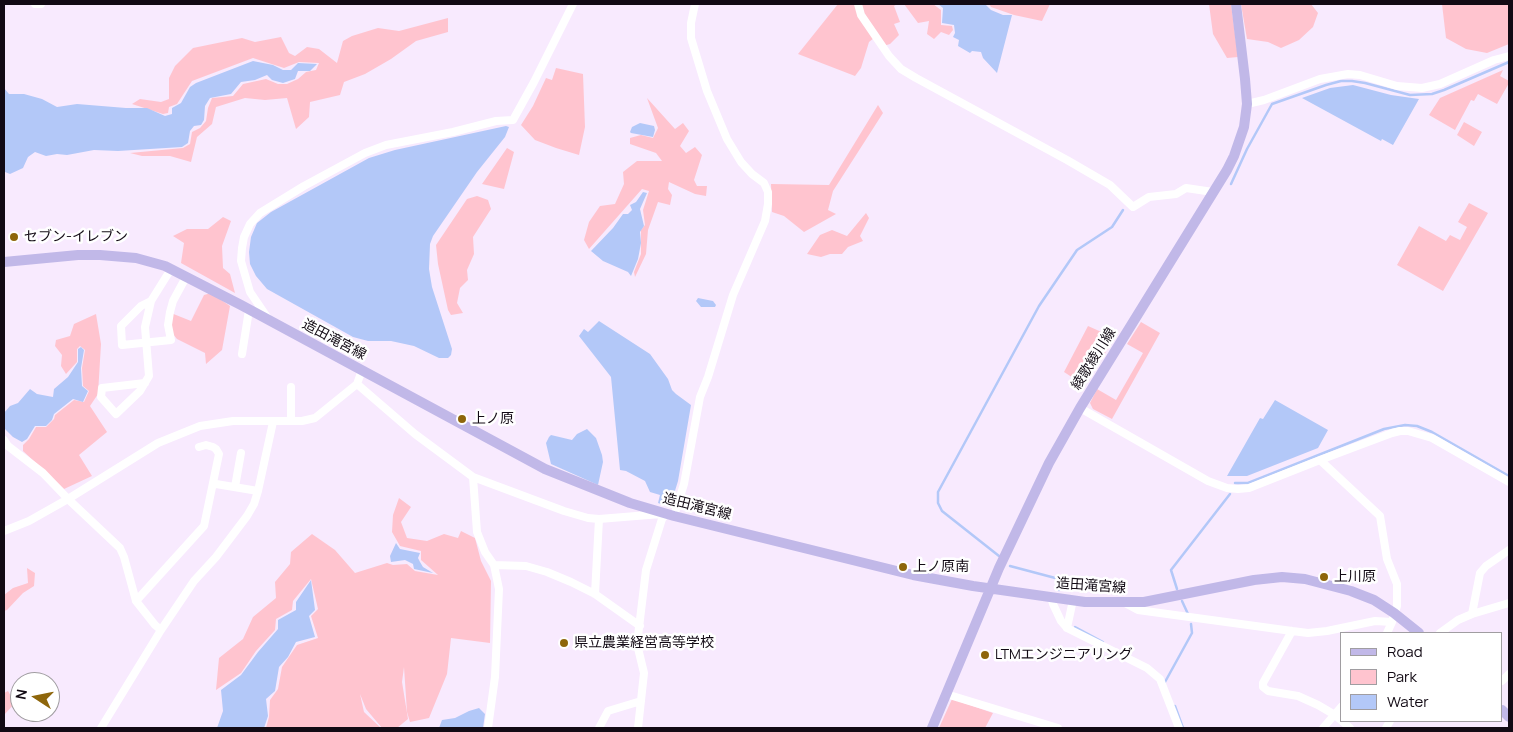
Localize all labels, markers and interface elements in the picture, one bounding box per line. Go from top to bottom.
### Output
place label: セブン-イレブン [24,229,128,245]
marker: セブン-イレブン [8,231,20,243]
street label: 造田滝宮線 [299,316,369,364]
street label: 綾歌綾川線 [1068,325,1120,393]
place label: 上ノ原 [472,411,514,427]
marker: 上ノ原 [456,413,468,425]
street label: 造田滝宮線 [661,490,733,524]
place label: 上ノ原南 [913,559,969,575]
marker: 上ノ原南 [897,561,909,573]
place label: 上川原 [1334,569,1376,585]
marker: 上川原 [1318,571,1330,583]
street label: 造田滝宮線 [1055,575,1127,597]
legend [1340,632,1503,722]
place label: 県立農業経営高等学校 [574,635,714,651]
marker: 県立農業経営高等学校 [558,637,570,649]
text: Road [1387,641,1423,662]
place label: LTMエンジニアリング [995,647,1133,663]
marker: LTMエンジニアリング [979,649,991,661]
text: Park [1387,666,1417,687]
north arrow [10,672,60,722]
text: N [10,687,31,701]
text: Water [1387,691,1429,712]

